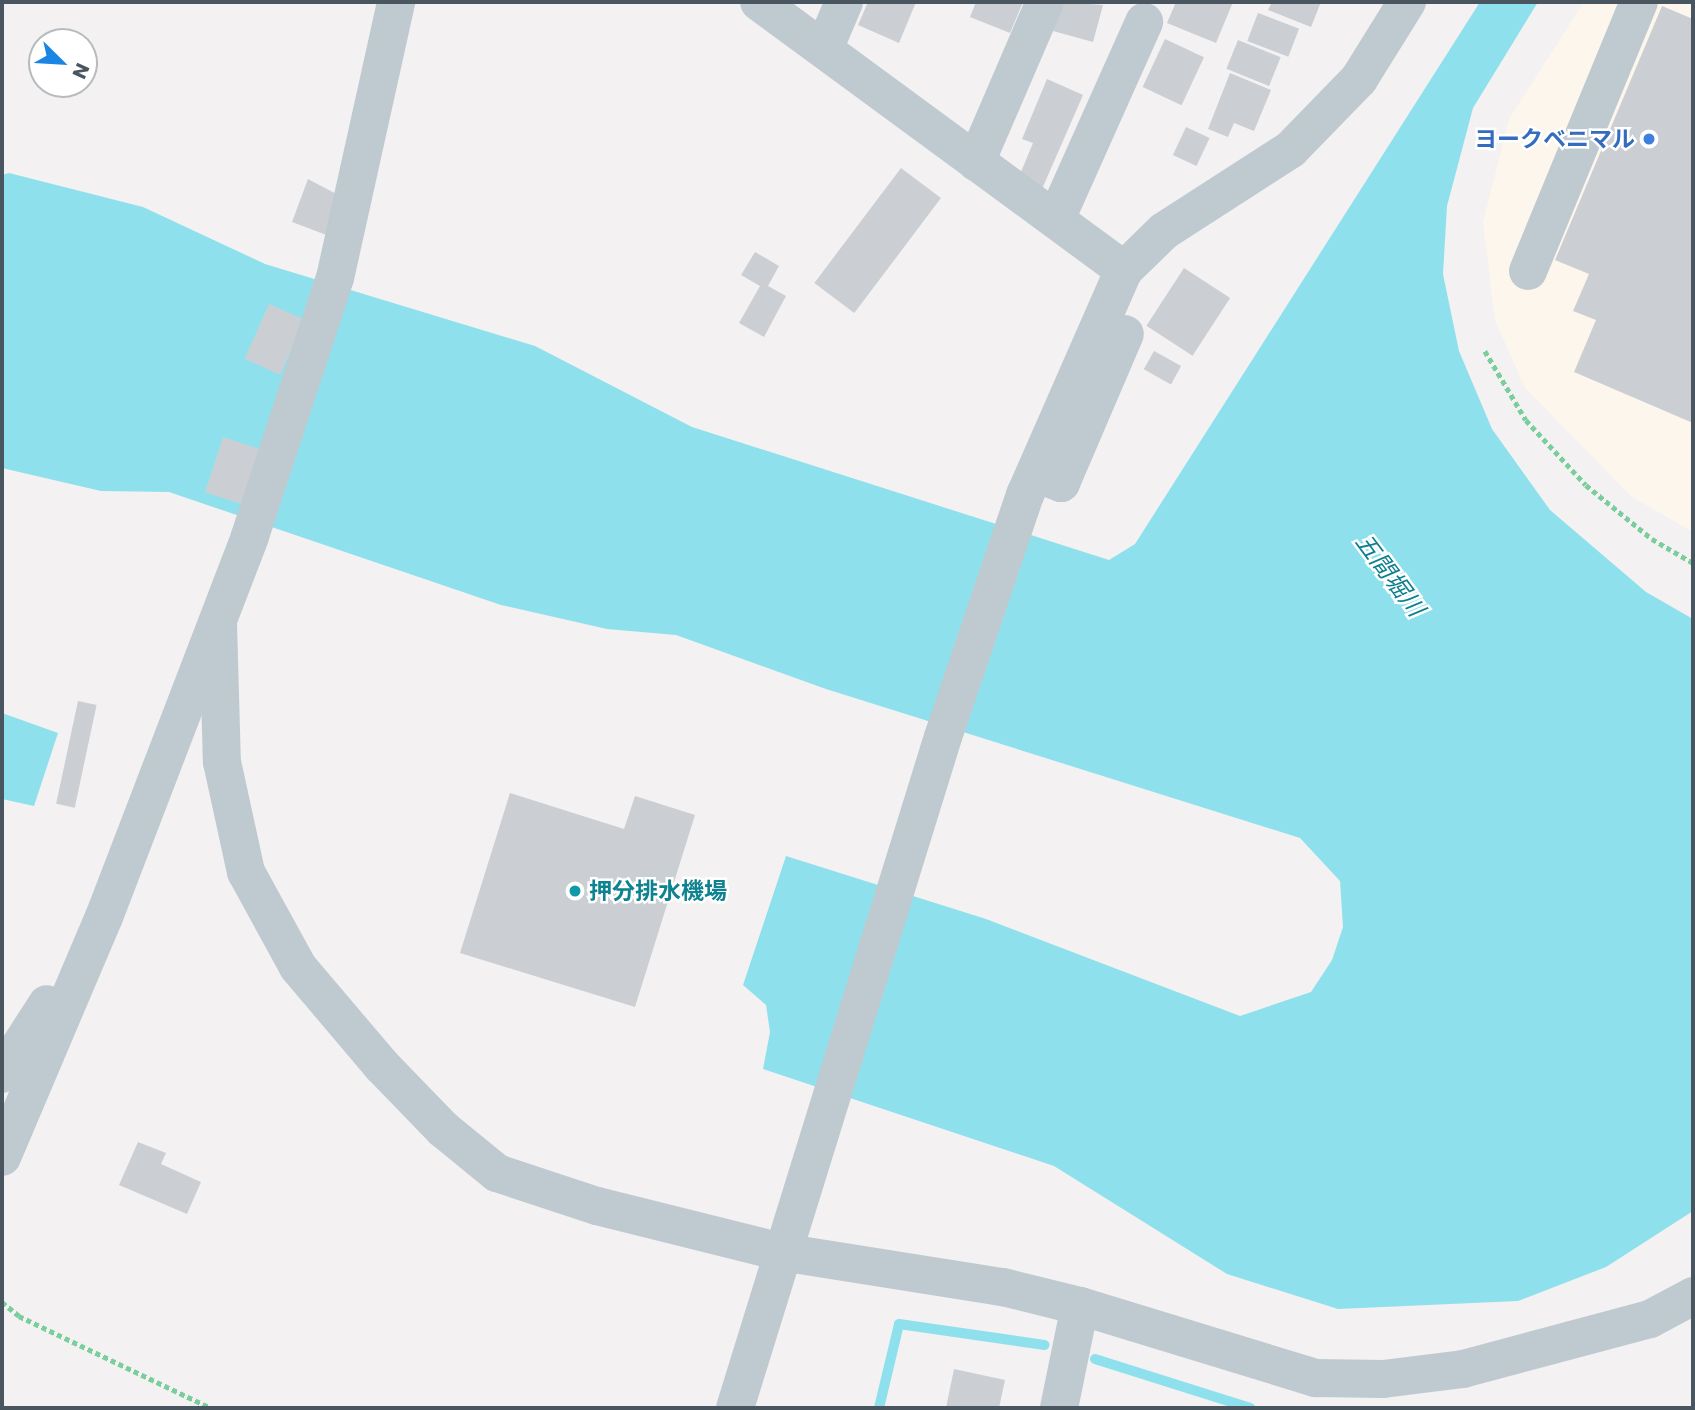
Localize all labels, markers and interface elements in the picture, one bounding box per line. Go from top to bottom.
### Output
north arrow [28,28,98,98]
text: N [66,59,96,83]
place label: ヨークベニマル [1474,125,1635,153]
marker: ヨークベニマル [1641,131,1657,147]
water label: 五間堀川 [1350,528,1430,622]
place label: 押分排水機場 [589,877,727,905]
marker: 押分排水機場 [567,883,583,899]

